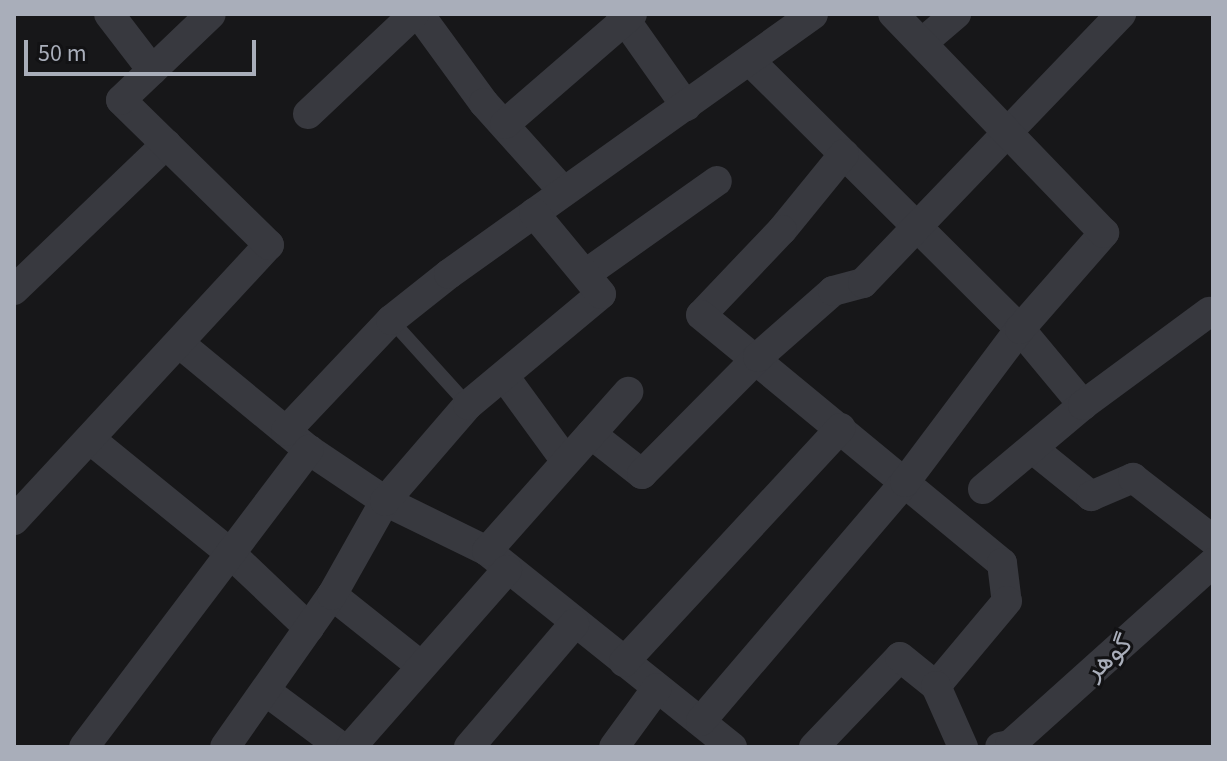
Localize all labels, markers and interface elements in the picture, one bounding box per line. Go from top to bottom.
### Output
scale bar [28,24,260,74]
text: 50 m [38,36,87,71]
street label: گوهر [1077,627,1139,687]

